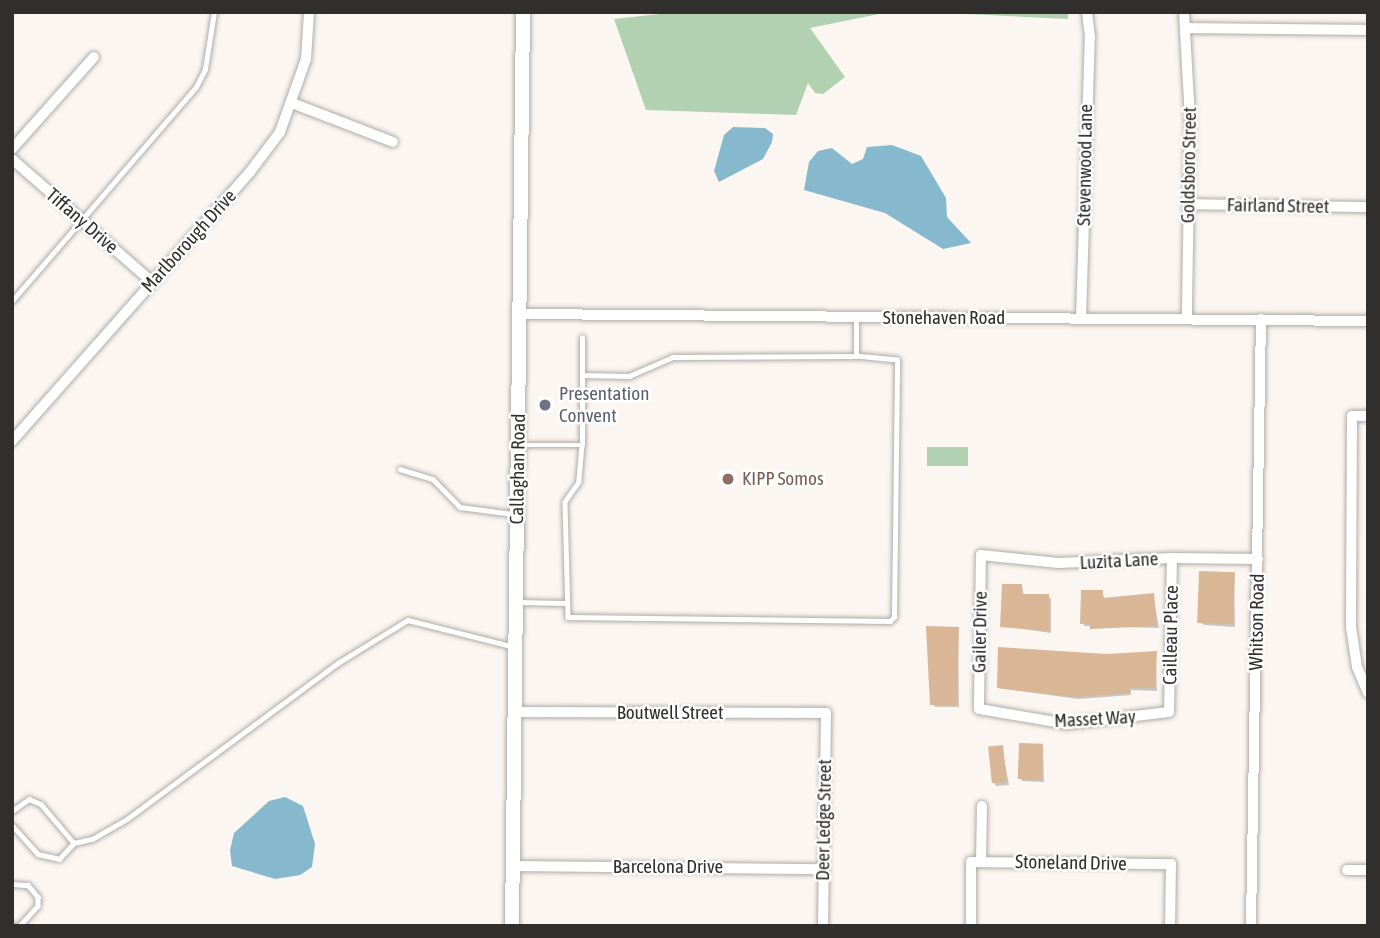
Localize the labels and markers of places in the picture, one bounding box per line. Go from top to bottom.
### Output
place label: Presentation Convent [559,383,649,427]
marker: Presentation Convent [537,397,553,413]
place label: KIPP Somos [742,468,824,490]
marker: KIPP Somos [720,471,736,487]

